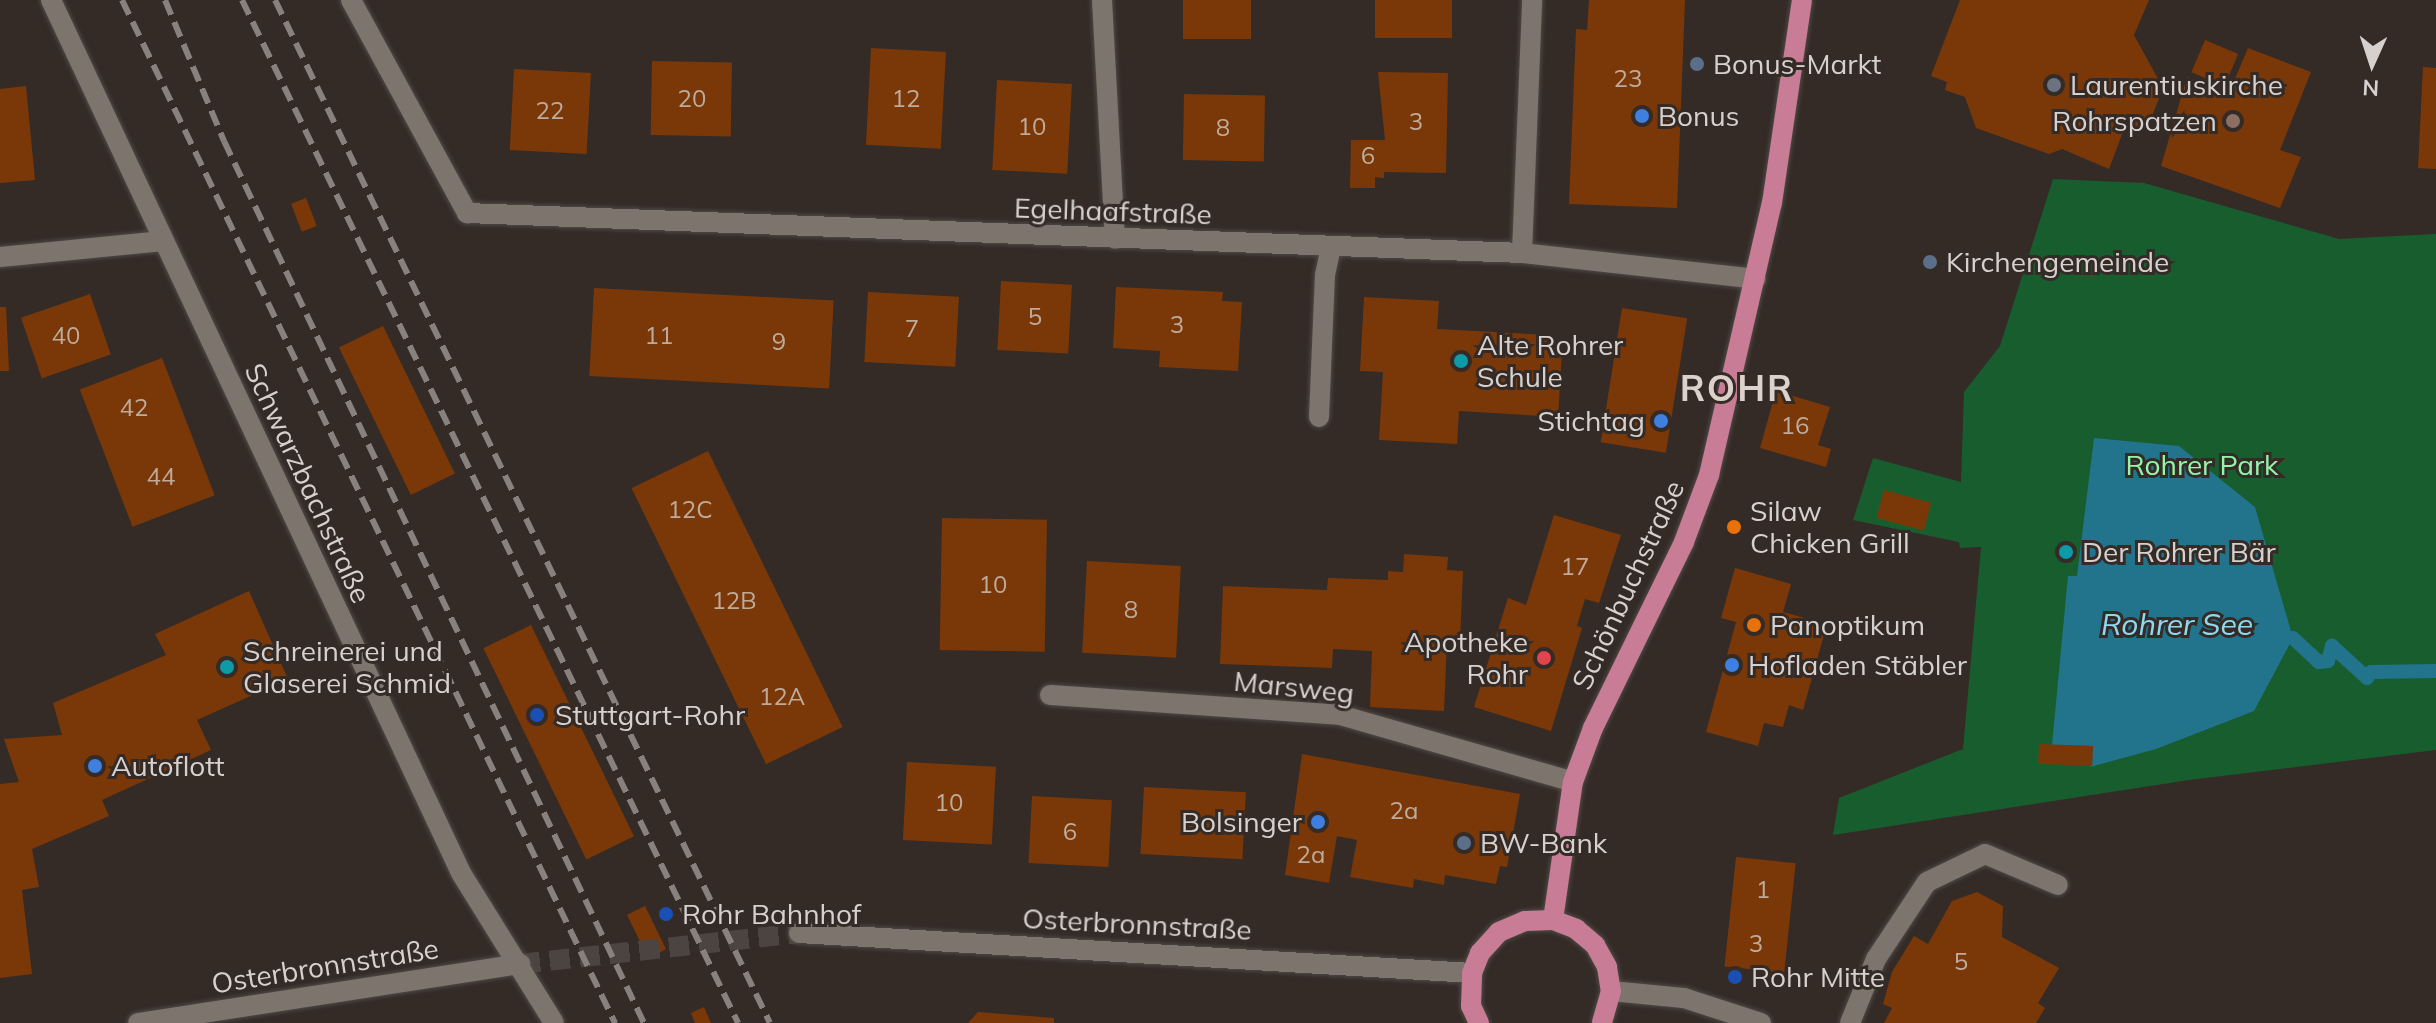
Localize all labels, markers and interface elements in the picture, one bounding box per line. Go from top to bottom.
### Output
north arrow [2332,24,2412,104]
place label: Bonus-Markt [1713,47,1881,81]
marker: Bonus-Markt [1688,55,1706,73]
house number: 23 [1614,65,1642,93]
place label: Laurentiuskirche [2070,68,2283,102]
text: N [2362,74,2380,102]
marker: Laurentiuskirche [2045,76,2063,94]
house number: 20 [678,85,706,113]
house number: 12 [892,85,920,113]
house number: 22 [536,97,564,125]
place label: Bonus [1658,99,1739,133]
place label: Rohrspatzen [2052,104,2217,138]
marker: Bonus [1633,107,1651,125]
house number: 3 [1409,108,1423,136]
marker: Rohrspatzen [2224,112,2242,130]
house number: 10 [1018,113,1046,141]
house number: 8 [1216,114,1230,142]
house number: 6 [1361,142,1375,170]
street label: Egelhaafstraße [1014,191,1212,231]
place label: Kirchengemeinde [1946,245,2169,279]
marker: Kirchengemeinde [1921,253,1939,271]
house number: 5 [1028,303,1042,331]
house number: 3 [1170,311,1184,339]
house number: 7 [905,315,919,343]
house number: 40 [52,322,80,350]
house number: 11 [645,322,673,350]
house number: 9 [772,328,786,356]
place label: Alte Rohrer Schule [1477,328,1623,394]
marker: Alte Rohrer Schule [1452,352,1470,370]
street label: Schwarzbachstraße [238,358,378,608]
district label: ROHR [1680,366,1794,410]
house number: 42 [120,394,148,422]
place label: Stichtag [1537,404,1645,438]
marker: Stichtag [1652,412,1670,430]
house number: 16 [1781,412,1809,440]
park label: Rohrer Park [2125,448,2279,482]
house number: 44 [147,463,175,491]
street label: Schönbuchstraße [1565,475,1691,695]
place label: Silaw Chicken Grill [1750,494,1910,560]
house number: 12C [667,496,713,524]
marker: Silaw Chicken Grill [1725,518,1743,536]
place label: Der Rohrer Bär [2082,535,2276,569]
marker: Der Rohrer Bär [2057,543,2075,561]
house number: 17 [1561,553,1589,581]
house number: 10 [979,571,1007,599]
house number: 12B [711,587,757,615]
house number: 8 [1124,596,1138,624]
water label: Rohrer See [2101,606,2253,642]
place label: Panoptikum [1770,608,1925,642]
marker: Panoptikum [1745,616,1763,634]
place label: Apotheke Rohr [1404,625,1528,691]
place label: Schreinerei und Glaserei Schmid [243,634,451,700]
place label: Hofladen Stäbler [1748,648,1967,682]
marker: Apotheke Rohr [1535,649,1553,667]
marker: Hofladen Stäbler [1723,656,1741,674]
marker: Schreinerei und Glaserei Schmid [218,658,236,676]
street label: Marsweg [1232,664,1356,710]
house number: 12A [759,683,805,711]
place label: Stuttgart-Rohr [555,698,745,732]
marker: Stuttgart-Rohr [526,704,548,726]
place label: Autoflott [111,749,224,783]
marker: Autoflott [86,757,104,775]
house number: 10 [935,789,963,817]
house number: 2a [1390,797,1418,825]
place label: Bolsinger [1181,805,1302,839]
marker: Bolsinger [1309,813,1327,831]
house number: 6 [1063,818,1077,846]
place label: BW-Bank [1480,826,1607,860]
marker: BW-Bank [1455,834,1473,852]
house number: 2a [1297,841,1325,869]
house number: 1 [1756,876,1770,904]
place label: Rohr Bahnhof [682,897,861,931]
street label: Osterbronnstraße [1022,901,1252,947]
marker: Rohr Bahnhof [657,905,675,923]
house number: 3 [1749,930,1763,958]
street label: Osterbronnstraße [209,931,441,1001]
house number: 5 [1954,948,1968,976]
place label: Rohr Mitte [1751,960,1885,994]
marker: Rohr Mitte [1726,968,1744,986]

